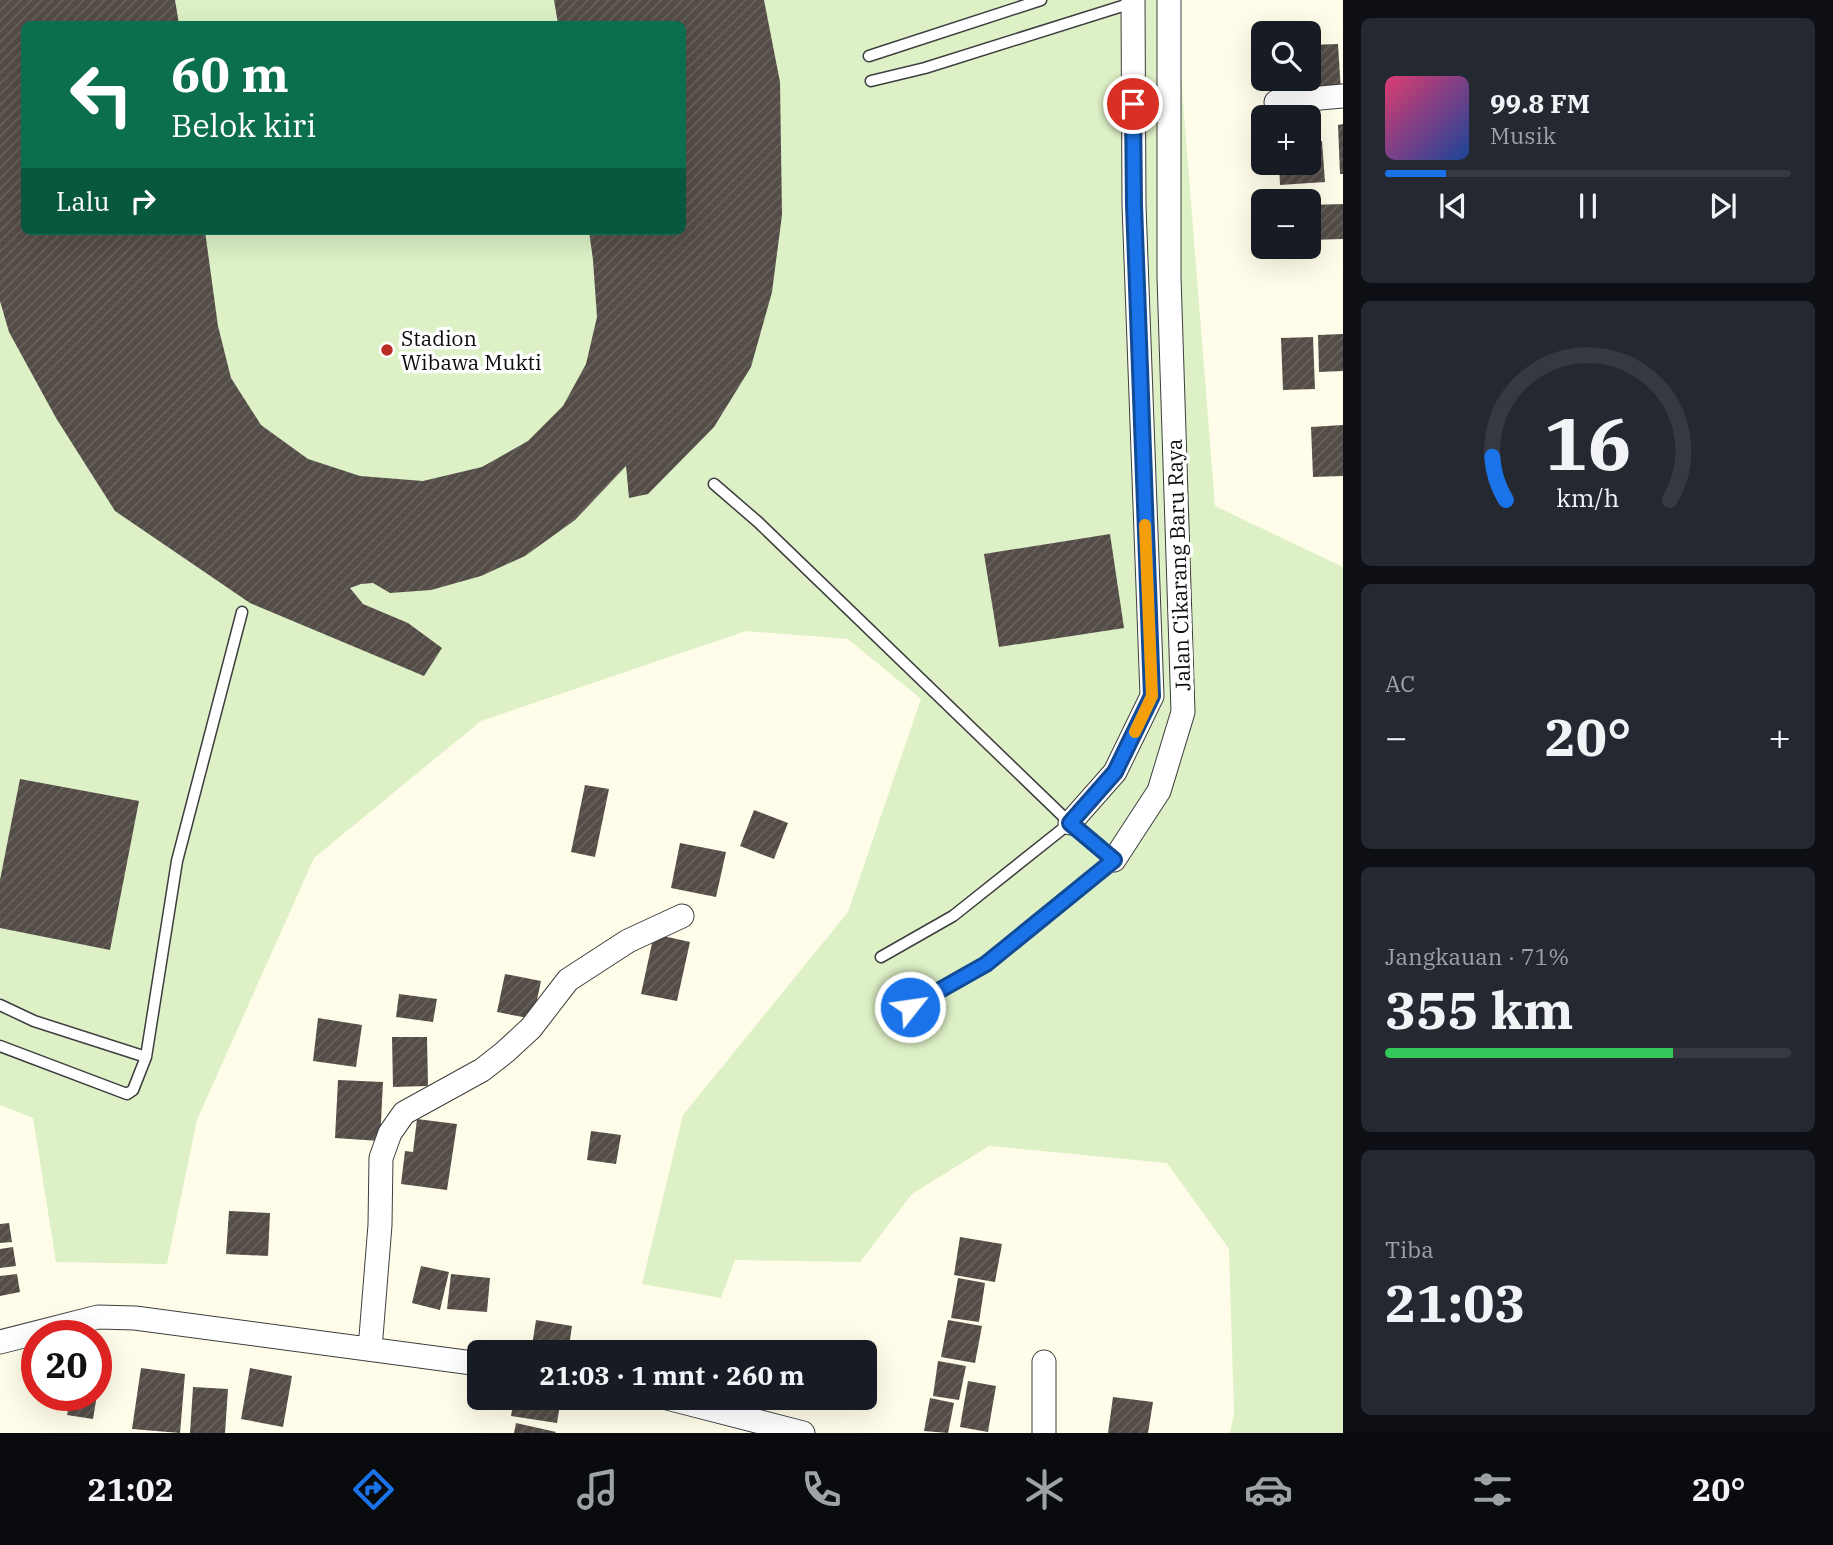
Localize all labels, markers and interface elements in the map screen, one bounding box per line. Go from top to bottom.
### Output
map controls [1251,21,1321,259]
button: search [1251,21,1321,91]
text: 60 m [171,42,289,105]
icon: left [56,49,147,140]
pin [1103,74,1163,134]
icon: arrive [1114,85,1152,123]
text: 99.8 FM [1490,86,1590,120]
text: Belok kiri [171,104,316,146]
button: + [1251,105,1321,175]
text: Musik [1490,120,1556,150]
icon: right [124,182,162,220]
text: Lalu [56,184,110,218]
icon: previous [1434,187,1472,225]
icon: pause [1569,187,1607,225]
icon: next [1704,187,1742,225]
button: − [1251,189,1321,259]
place label: Stadion Wibawa Mukti [401,324,542,376]
marker: Stadion Wibawa Mukti [379,342,395,358]
text: 16 [1544,395,1632,490]
street label: Jalan Cikarang Baru Raya [1160,438,1196,692]
text: km/h [1556,480,1620,513]
text: AC [1385,668,1415,698]
text: 20° [1545,703,1631,770]
text: − [1385,712,1408,761]
text: + [1768,712,1791,761]
text: Jangkauan · 71% [1385,941,1569,971]
position arrow [873,970,947,1044]
text: 355 km [1385,976,1574,1043]
text: Tiba [1385,1234,1434,1264]
text: 21:03 [1385,1269,1526,1336]
speed limit sign: 20 [21,1320,112,1411]
text: 21:03 · 1 mnt · 260 m [540,1358,804,1392]
icon: directions [349,1465,398,1514]
icon: music [573,1465,622,1514]
icon: phone [797,1465,846,1514]
icon: climate [1020,1465,1069,1514]
icon: car [1244,1465,1293,1514]
icon: filters [1468,1465,1517,1514]
text: 21:02 [87,1468,174,1510]
text: 20° [1692,1468,1746,1510]

